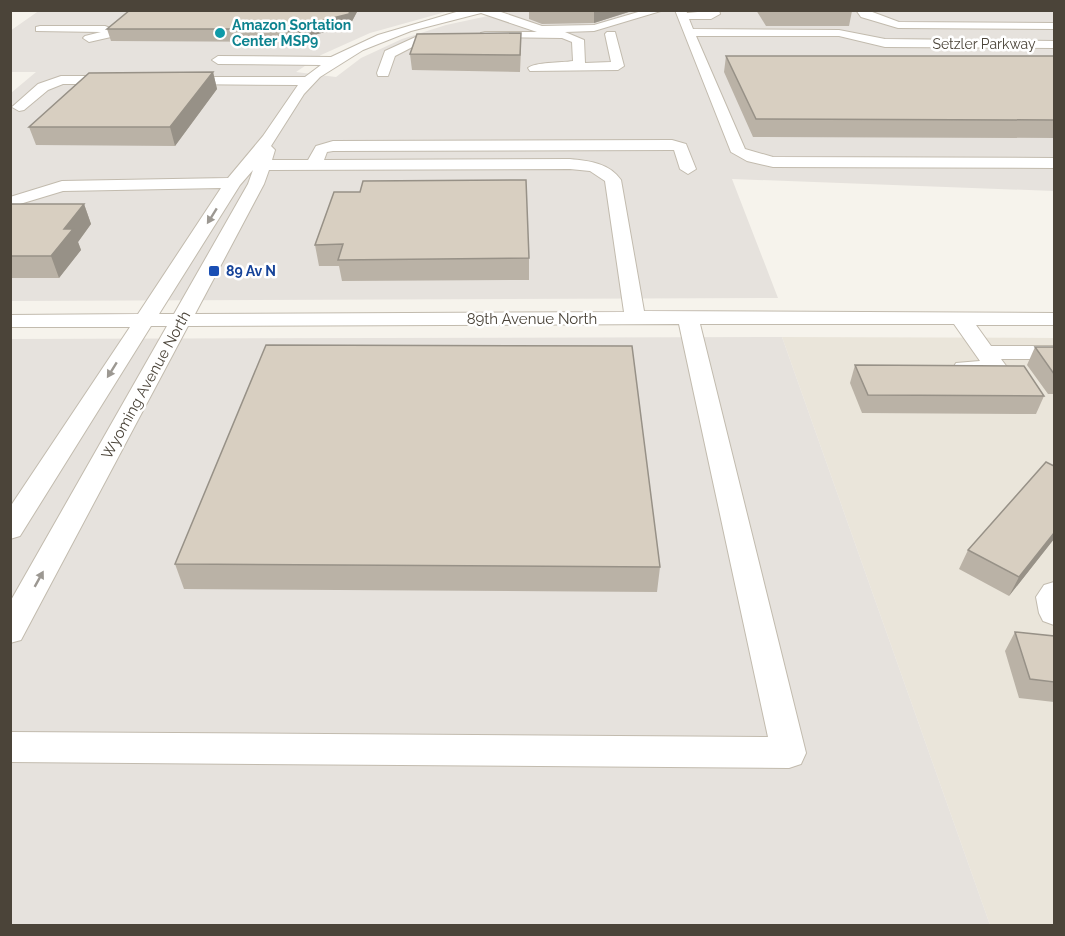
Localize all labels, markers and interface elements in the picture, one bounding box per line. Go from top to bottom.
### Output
place label: Amazon Sortation Center MSP9 [232,17,351,49]
marker: Amazon Sortation Center MSP9 [213,26,227,40]
street label: Setzler Parkway [932,36,1036,52]
one-way arrow [207,208,218,224]
place label: 89 Av N [226,263,276,279]
marker: 89 Av N [207,264,221,278]
street label: Wyoming Avenue North [98,308,194,462]
street label: 89th Avenue North [467,310,597,328]
one-way arrow [106,362,117,378]
one-way arrow [34,571,44,588]

